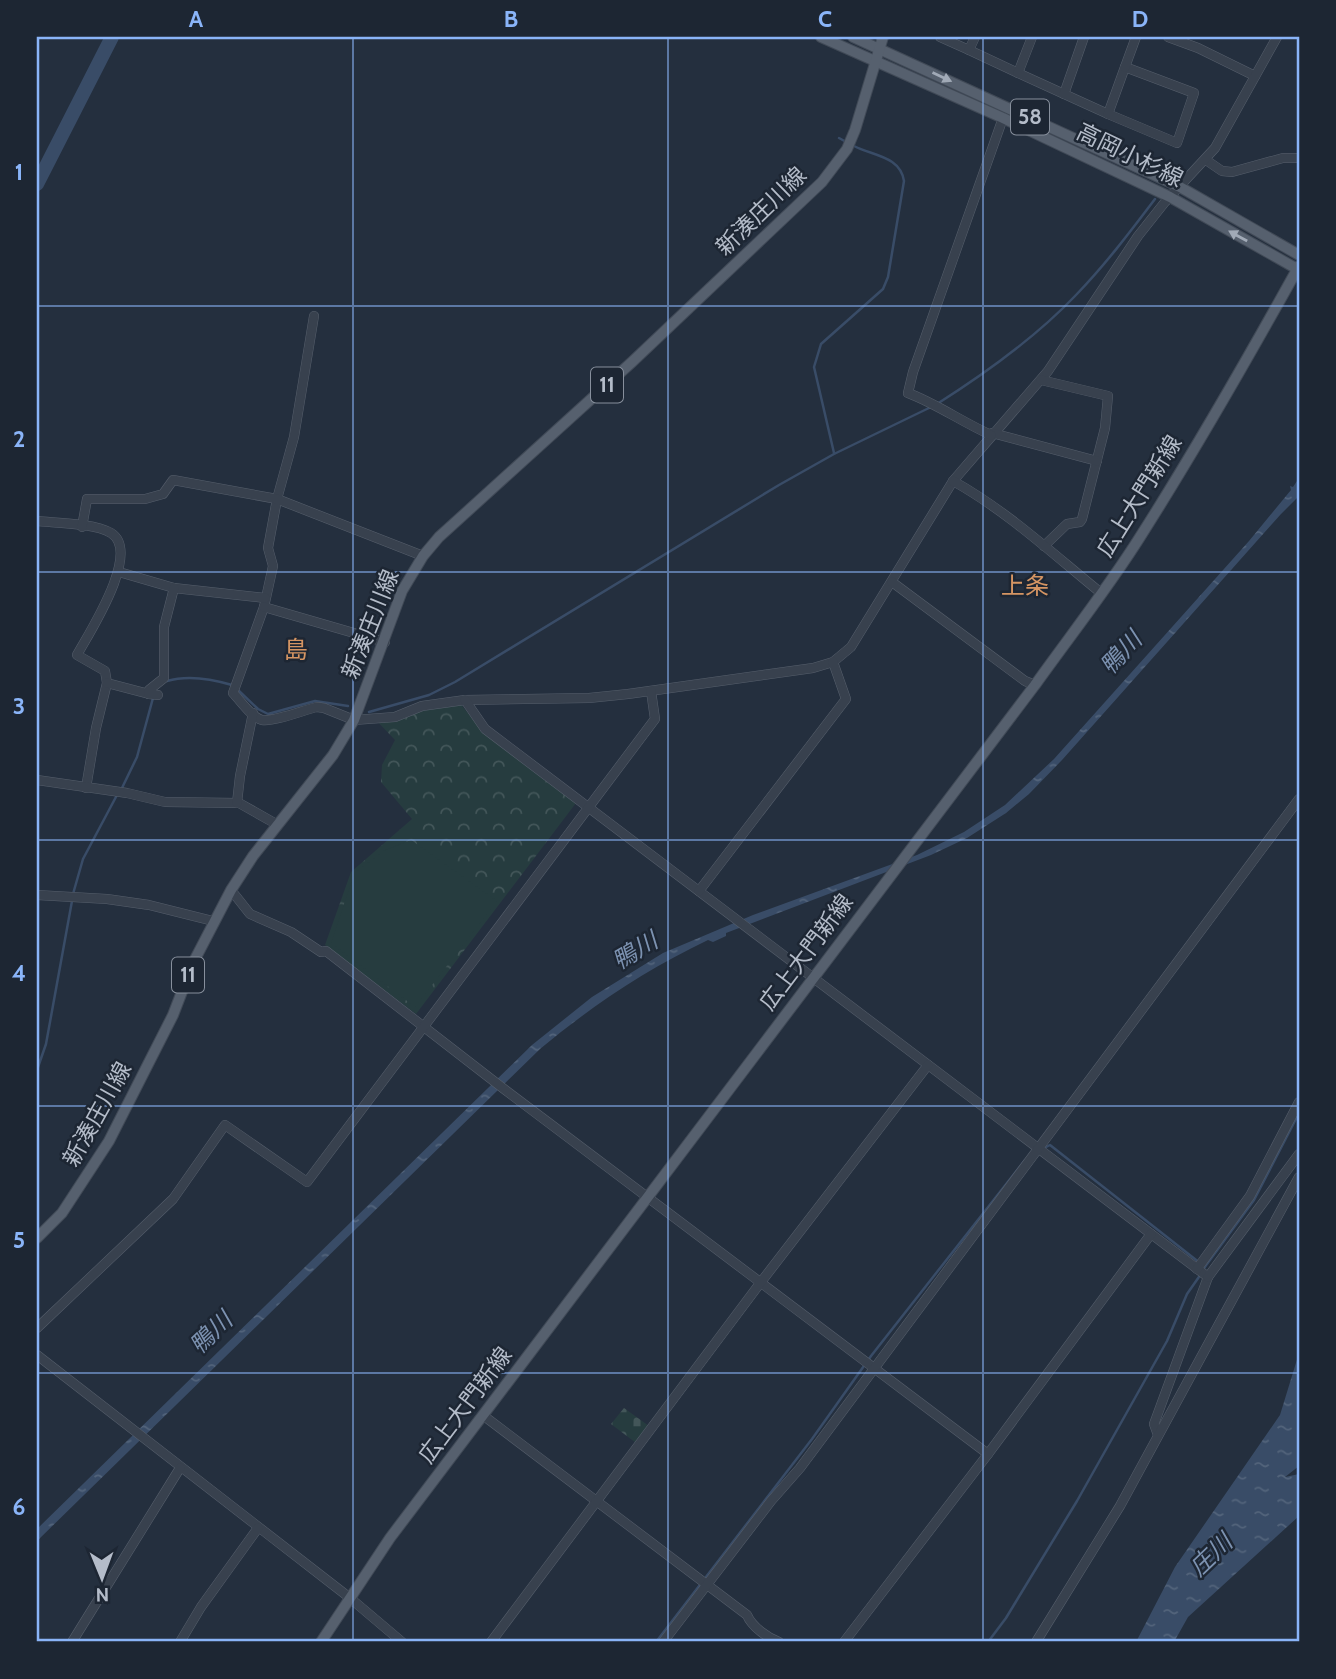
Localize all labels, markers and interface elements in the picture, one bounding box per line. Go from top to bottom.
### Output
text: A [189,5,204,33]
text: B [504,5,518,33]
text: C [818,5,832,33]
text: D [1132,5,1148,33]
one-way arrow [932,71,952,83]
road number: 58 [1011,100,1049,134]
street label: 高岡小杉線 [1072,117,1188,193]
text: 1 [15,158,23,186]
street label: 新湊庄川線 [710,161,812,261]
one-way arrow [1228,230,1248,242]
road number: 11 [591,368,623,402]
text: 2 [13,425,25,453]
street label: 広上大門新線 [1091,430,1187,562]
street label: 新湊庄川線 [335,565,405,683]
district label: 上条 [1001,571,1049,600]
water label: 鴨川 [1094,623,1150,680]
district label: 島 [284,635,308,664]
text: 3 [13,692,25,720]
street label: 広上大門新線 [753,888,859,1016]
water label: 鴨川 [607,924,665,975]
road number: 11 [172,958,204,992]
text: 4 [12,959,26,987]
street label: 新湊庄川線 [57,1057,137,1171]
text: 5 [13,1226,25,1254]
water label: 鴨川 [183,1303,240,1360]
street label: 広上大門新線 [412,1341,518,1469]
text: 6 [13,1493,25,1521]
water label: 庄川 [1183,1525,1240,1582]
north arrow [66,1542,136,1612]
text: N [95,1583,109,1606]

